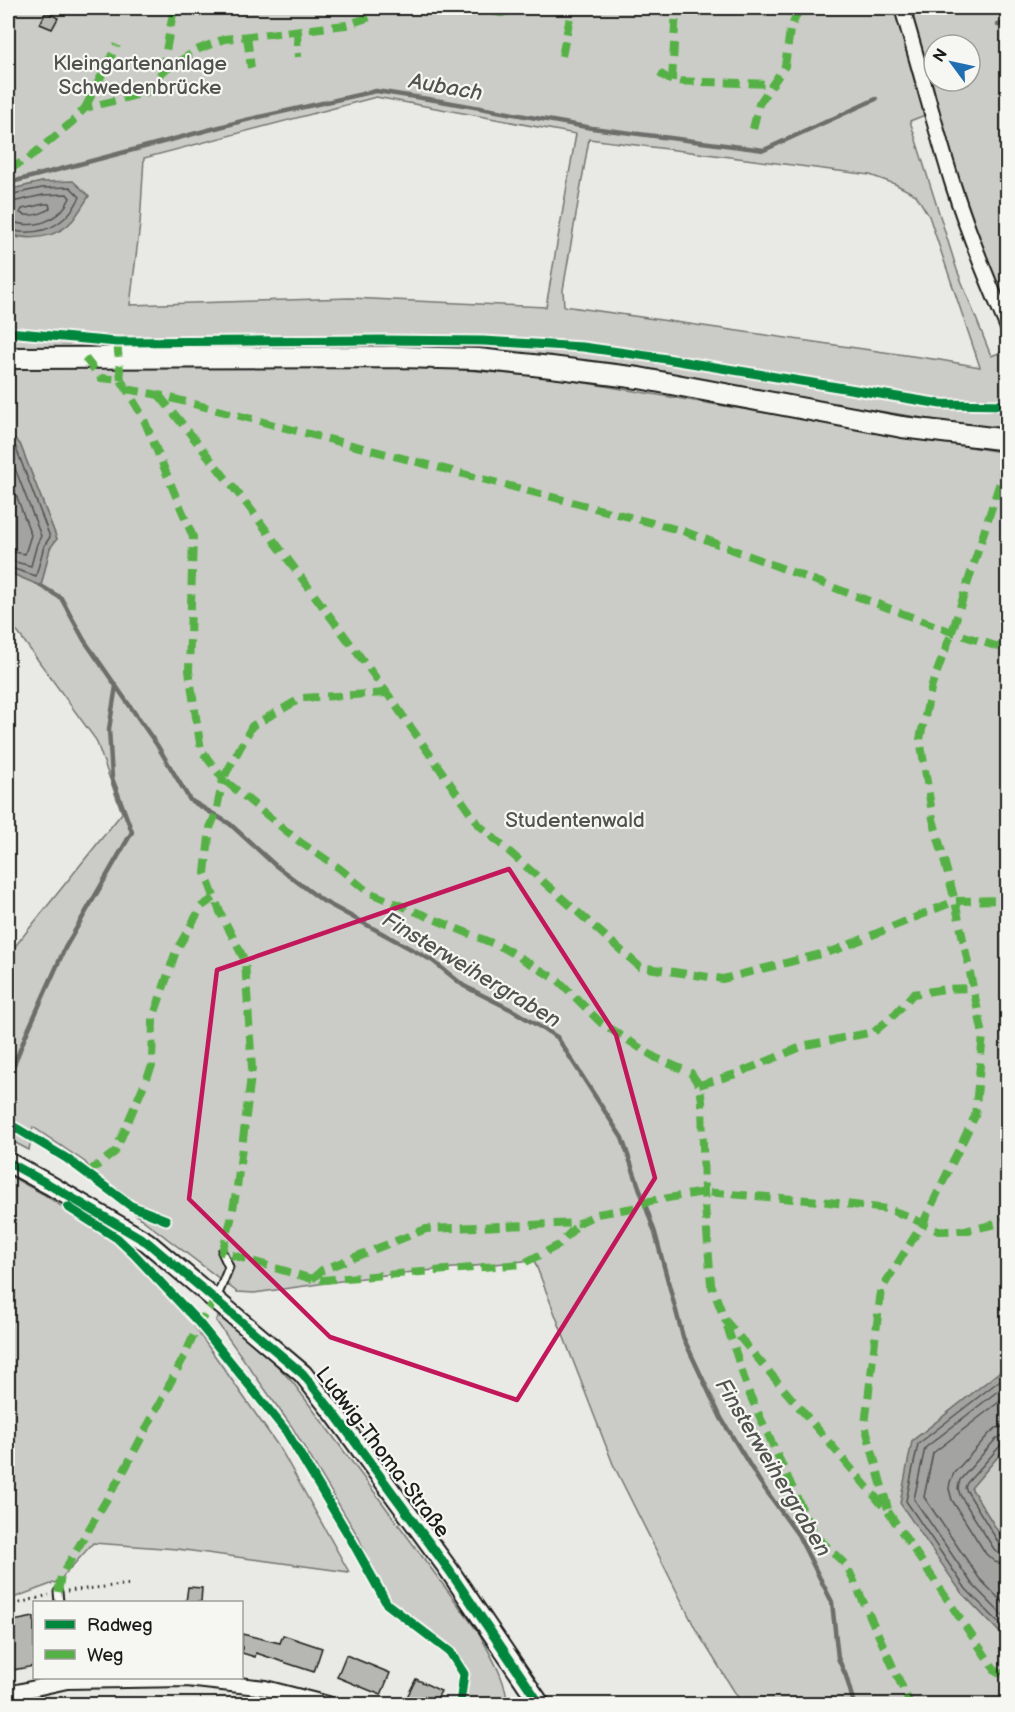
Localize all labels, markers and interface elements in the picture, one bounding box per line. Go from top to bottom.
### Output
north arrow [922,33,982,93]
text: N [929,45,952,66]
park label: Kleingartenanlage Schwedenbrücke [53,51,227,100]
water label: Aubach [406,68,484,107]
park label: Studentenwald [505,808,645,833]
water label: Finsterweihergraben [377,906,565,1034]
street label: Ludwig-Thoma-Straße [310,1362,455,1542]
water label: Finsterweihergraben [709,1374,837,1562]
legend [33,1601,243,1679]
text: Radweg [87,1615,153,1636]
text: Weg [87,1645,123,1666]

